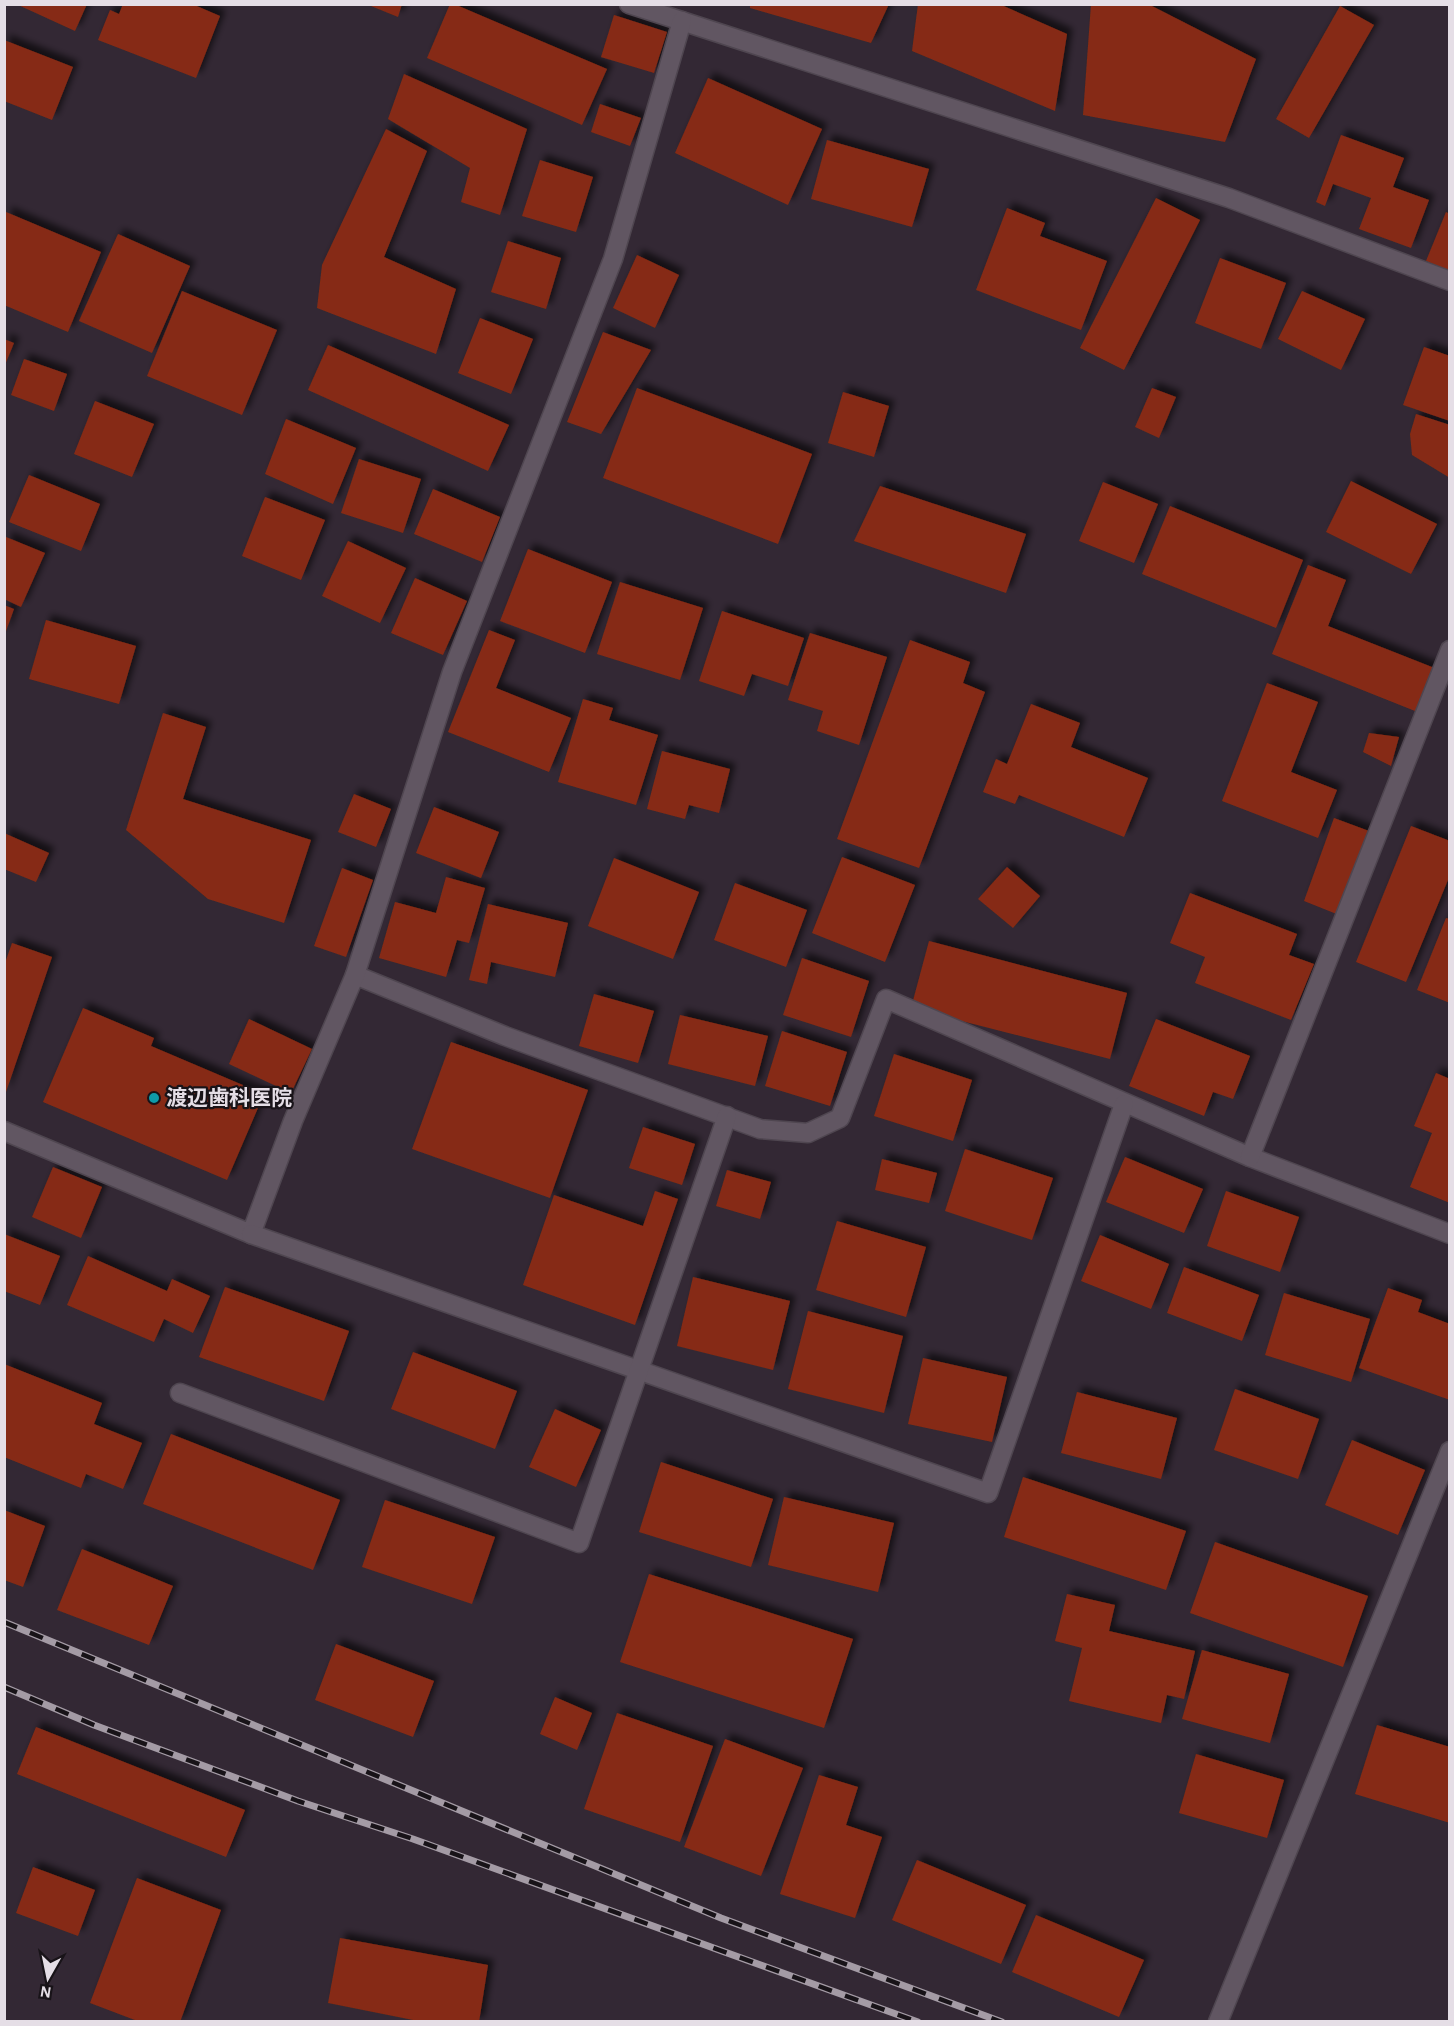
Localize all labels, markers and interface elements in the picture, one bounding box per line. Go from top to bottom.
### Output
place label: 渡辺歯科医院 [166,1087,292,1109]
marker: 渡辺歯科医院 [147,1091,161,1105]
north arrow [18,1948,78,2008]
text: N [39,1983,53,2001]

